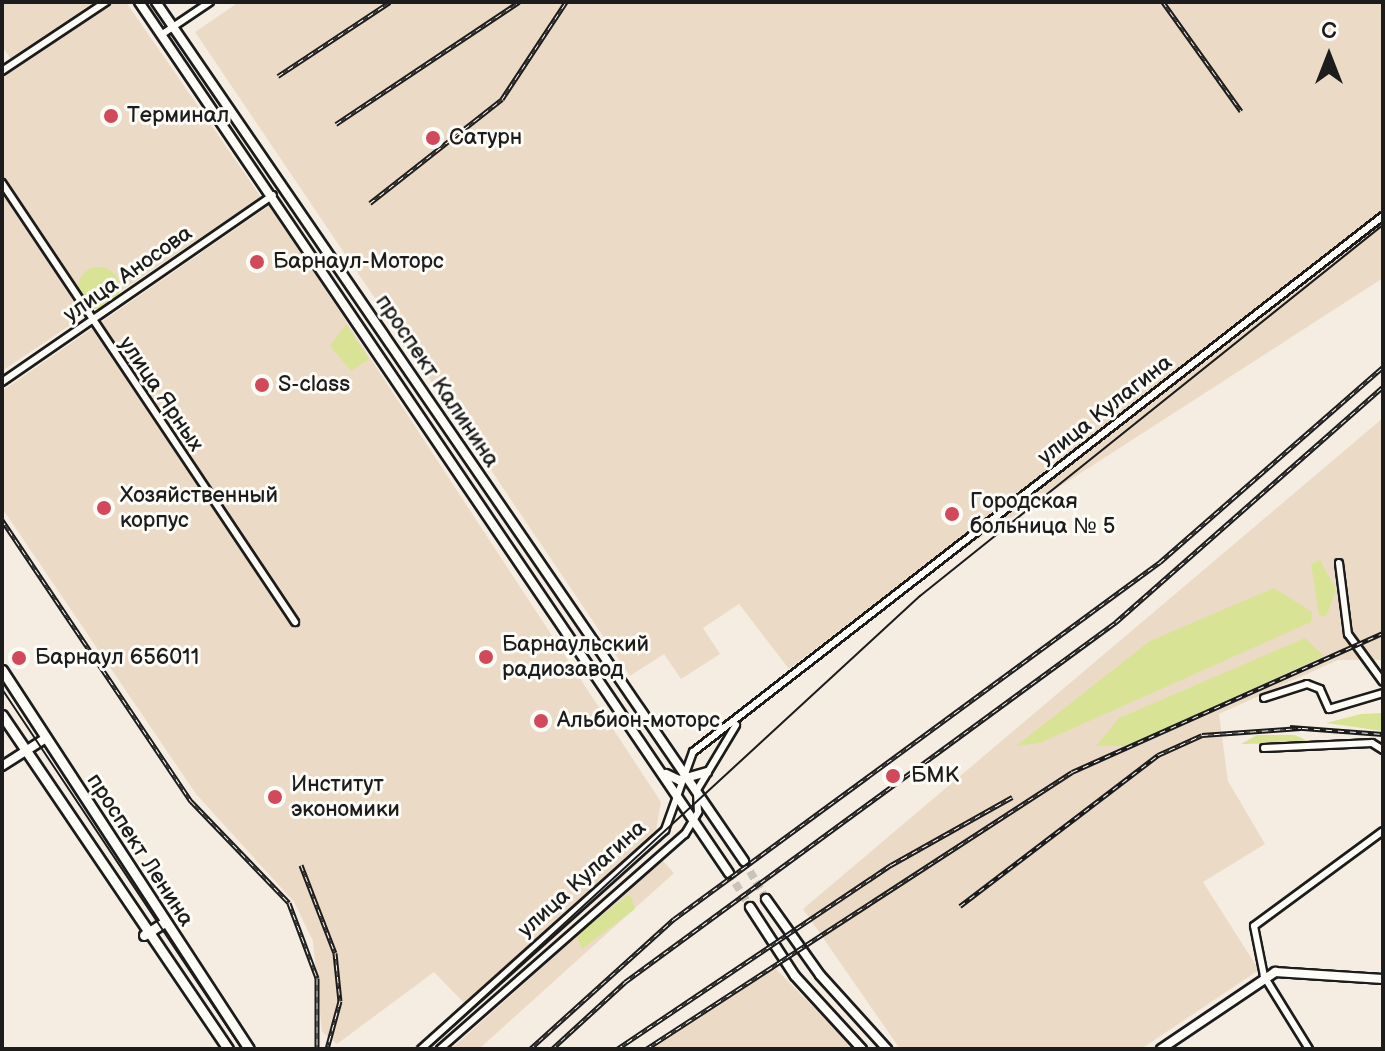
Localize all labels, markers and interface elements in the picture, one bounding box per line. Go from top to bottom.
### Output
north arrow [1289,16,1369,96]
text: С [1321,18,1337,45]
place label: Терминал [127,103,229,129]
marker: Терминал [102,107,120,125]
place label: Сатурн [449,125,522,151]
marker: Сатурн [424,129,442,147]
street label: улица Аносова [59,220,197,328]
place label: Барнаул-Моторс [273,249,444,275]
marker: Барнаул-Моторс [248,253,266,271]
street label: проспект Калинина [369,290,505,472]
street label: улица Ярных [113,332,209,456]
street label: улица Кулагина [1033,349,1177,471]
place label: S-class [278,372,350,398]
marker: S-class [253,376,271,394]
place label: Хозяйственный корпус [120,482,278,534]
place label: Городская больница № 5 [970,488,1115,540]
marker: Хозяйственный корпус [95,499,113,517]
marker: Городская больница № 5 [941,503,963,525]
place label: Барнаульский радиозавод [502,631,649,682]
place label: Барнаул 656011 [35,645,199,671]
marker: Барнаульский радиозавод [477,648,495,666]
marker: Барнаул 656011 [10,649,28,667]
place label: Альбион-моторс [557,708,720,734]
marker: Альбион-моторс [532,712,550,730]
place label: БМК [911,763,959,789]
marker: БМК [882,765,904,787]
street label: проспект Ленина [81,769,199,931]
place label: Институт экономики [291,771,400,822]
marker: Институт экономики [266,788,284,806]
street label: улица Кулагина [513,815,651,943]

